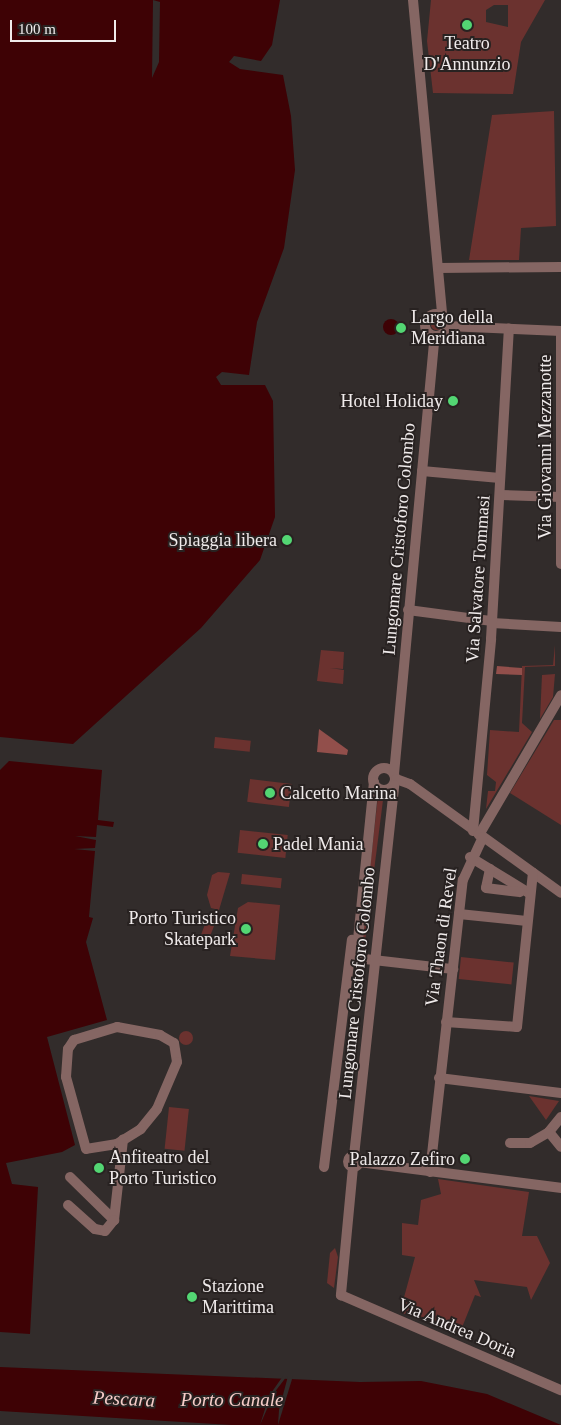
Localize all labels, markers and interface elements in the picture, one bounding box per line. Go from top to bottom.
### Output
scale bar [12,10,119,42]
marker: Teatro D'Annunzio [461,19,473,31]
text: 100 m [18,21,56,37]
place label: Teatro D'Annunzio [423,33,511,76]
place label: Largo della Meridiana [411,307,493,350]
marker: Largo della Meridiana [395,322,407,334]
street label: Via Giovanni Mezzanotte [534,355,556,539]
place label: Hotel Holiday [341,390,443,412]
marker: Hotel Holiday [447,395,459,407]
street label: Lungomare Cristoforo Colombo [378,422,420,656]
street label: Via Salvatore Tommasi [461,494,495,664]
place label: Spiaggia libera [169,529,277,551]
marker: Spiaggia libera [281,534,293,546]
place label: Calcetto Marina [280,782,396,804]
marker: Calcetto Marina [264,787,276,799]
place label: Padel Mania [273,833,363,855]
marker: Padel Mania [257,838,269,850]
street label: Lungomare Cristoforo Colombo [334,866,380,1100]
street label: Via Thaon di Revel [421,866,461,1008]
place label: Porto Turistico Skatepark [128,908,236,951]
marker: Porto Turistico Skatepark [240,923,252,935]
place label: Anfiteatro del Porto Turistico [109,1147,217,1190]
place label: Palazzo Zefiro [350,1148,455,1170]
marker: Palazzo Zefiro [459,1153,471,1165]
marker: Anfiteatro del Porto Turistico [93,1162,105,1174]
place label: Stazione Marittima [202,1276,274,1318]
marker: Stazione Marittima [186,1291,198,1303]
street label: Via Andrea Doria [394,1293,520,1363]
water label: Pescara [92,1386,156,1412]
water label: Porto Canale [181,1389,283,1411]

